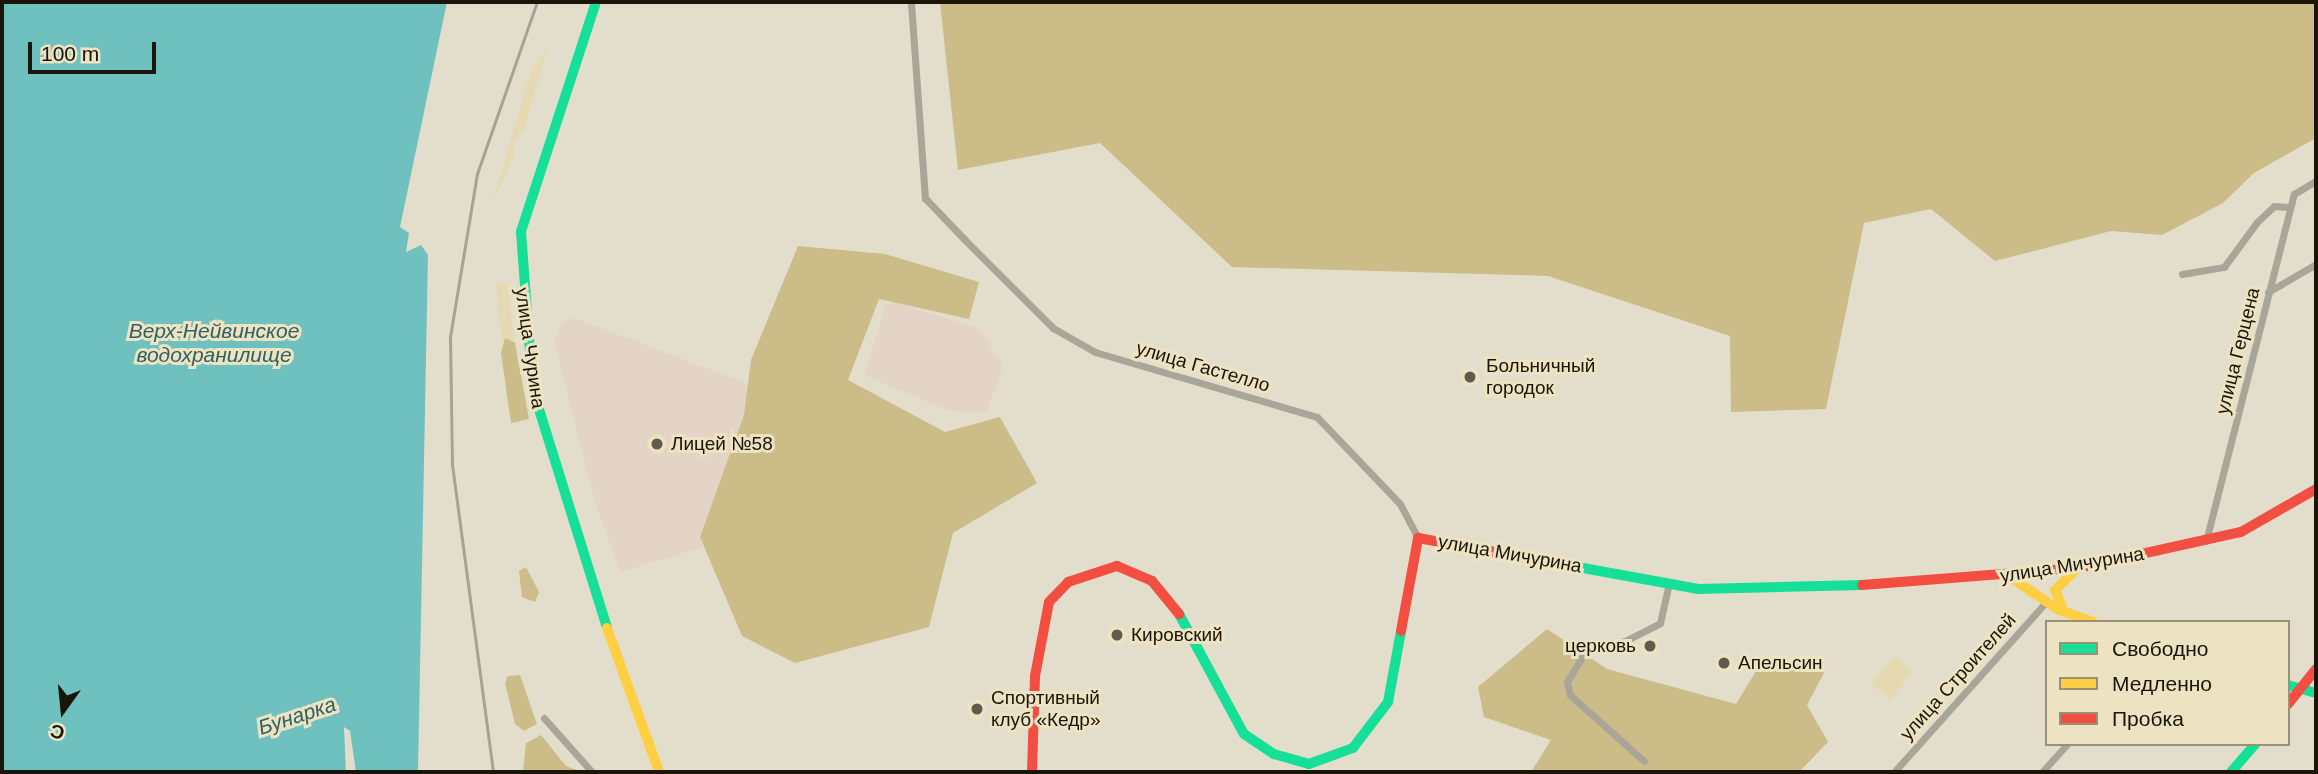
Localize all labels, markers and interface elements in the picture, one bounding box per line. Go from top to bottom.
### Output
scale bar [32,28,159,72]
text: 100 m [41,42,99,65]
street label: улица Герцена [2211,285,2265,417]
street label: улица Чурина [510,286,550,410]
water label: Верх-Нейвинское водохранилище [129,318,299,368]
street label: улица Гастелло [1133,337,1273,397]
place label: Больничный городок [1486,355,1595,399]
marker: Больничный городок [1460,367,1480,387]
place label: Лицей №58 [671,433,773,455]
marker: Лицей №58 [649,436,665,452]
street label: улица Мичурина [1436,530,1584,578]
street label: улица Мичурина [1998,542,2146,588]
street label: улица Строителей [1895,609,2021,745]
legend [2045,620,2290,746]
place label: Кировский [1131,624,1223,646]
marker: Кировский [1109,627,1125,643]
place label: церковь [1565,635,1636,657]
text: Свободно [2112,637,2209,660]
marker: церковь [1642,638,1658,654]
place label: Апельсин [1738,652,1822,674]
marker: Апельсин [1716,655,1732,671]
text: Медленно [2112,672,2212,695]
north arrow [28,676,98,746]
place label: Спортивный клуб «Кедр» [991,687,1100,731]
water label: Бунарка [255,692,339,740]
marker: Спортивный клуб «Кедр» [969,701,985,717]
text: Пробка [2112,707,2184,730]
text: С [48,720,67,744]

